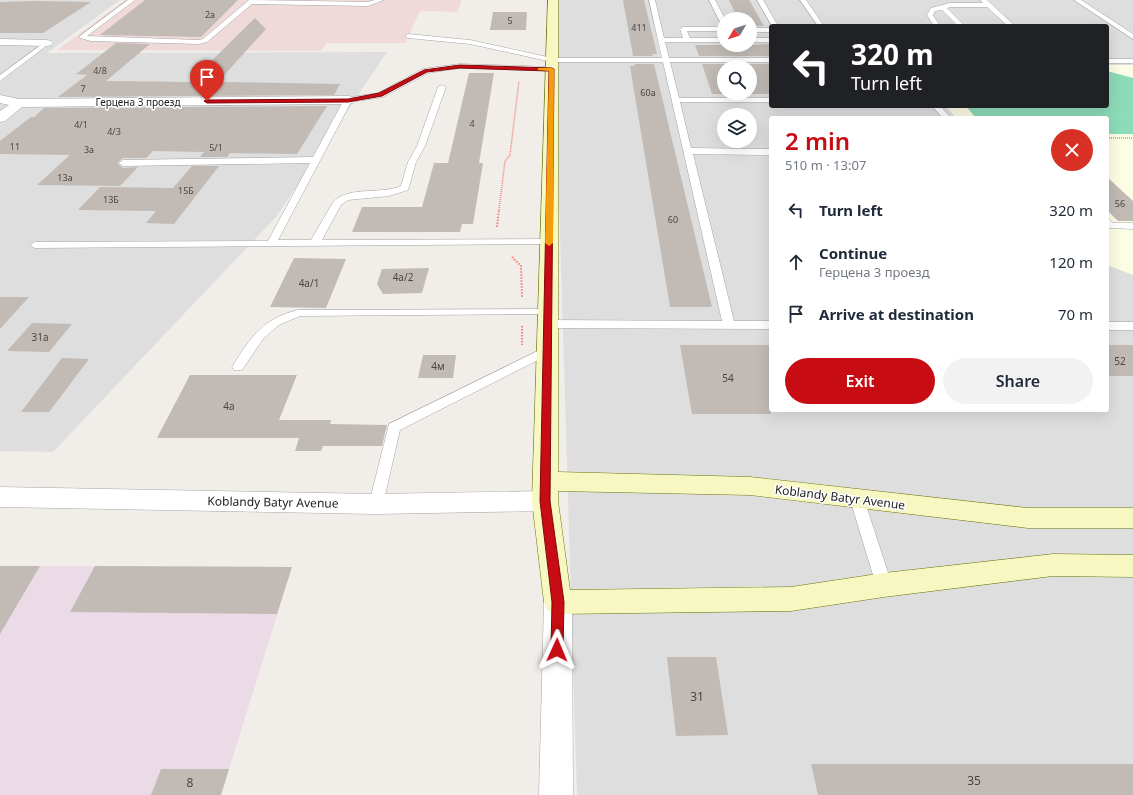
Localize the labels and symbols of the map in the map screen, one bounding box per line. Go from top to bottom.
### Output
house number: 2а [205,8,215,21]
north arrow [717,12,757,52]
house number: 5 [507,14,513,27]
house number: 411 [631,21,647,34]
pin [190,60,224,101]
house number: 4/8 [93,64,107,77]
house number: 7 [80,82,86,95]
house number: 60а [640,86,656,99]
street label: Герцена 3 проезд [95,95,181,109]
house number: 4 [469,117,475,130]
house number: 4/1 [74,118,88,131]
house number: 4/3 [107,125,121,138]
house number: 11 [10,140,20,153]
house number: 5/1 [209,141,223,154]
house number: 3а [84,143,94,156]
house number: 13а [57,171,73,184]
house number: 15Б [178,184,194,197]
house number: 13Б [103,193,119,206]
house number: 56 [1115,197,1125,210]
house number: 60 [668,213,678,226]
house number: 4а/2 [393,270,414,284]
house number: 4а/1 [299,276,319,290]
house number: 31а [32,330,49,344]
house number: 52 [1114,354,1126,368]
house number: 4м [431,359,445,373]
house number: 54 [722,371,734,385]
house number: 4а [223,399,235,413]
street label: Koblandy Batyr Avenue [774,481,906,513]
street label: Koblandy Batyr Avenue [207,492,339,512]
position arrow [536,629,578,671]
house number: 31 [690,688,704,705]
house number: 35 [967,772,981,789]
house number: 8 [187,774,194,791]

